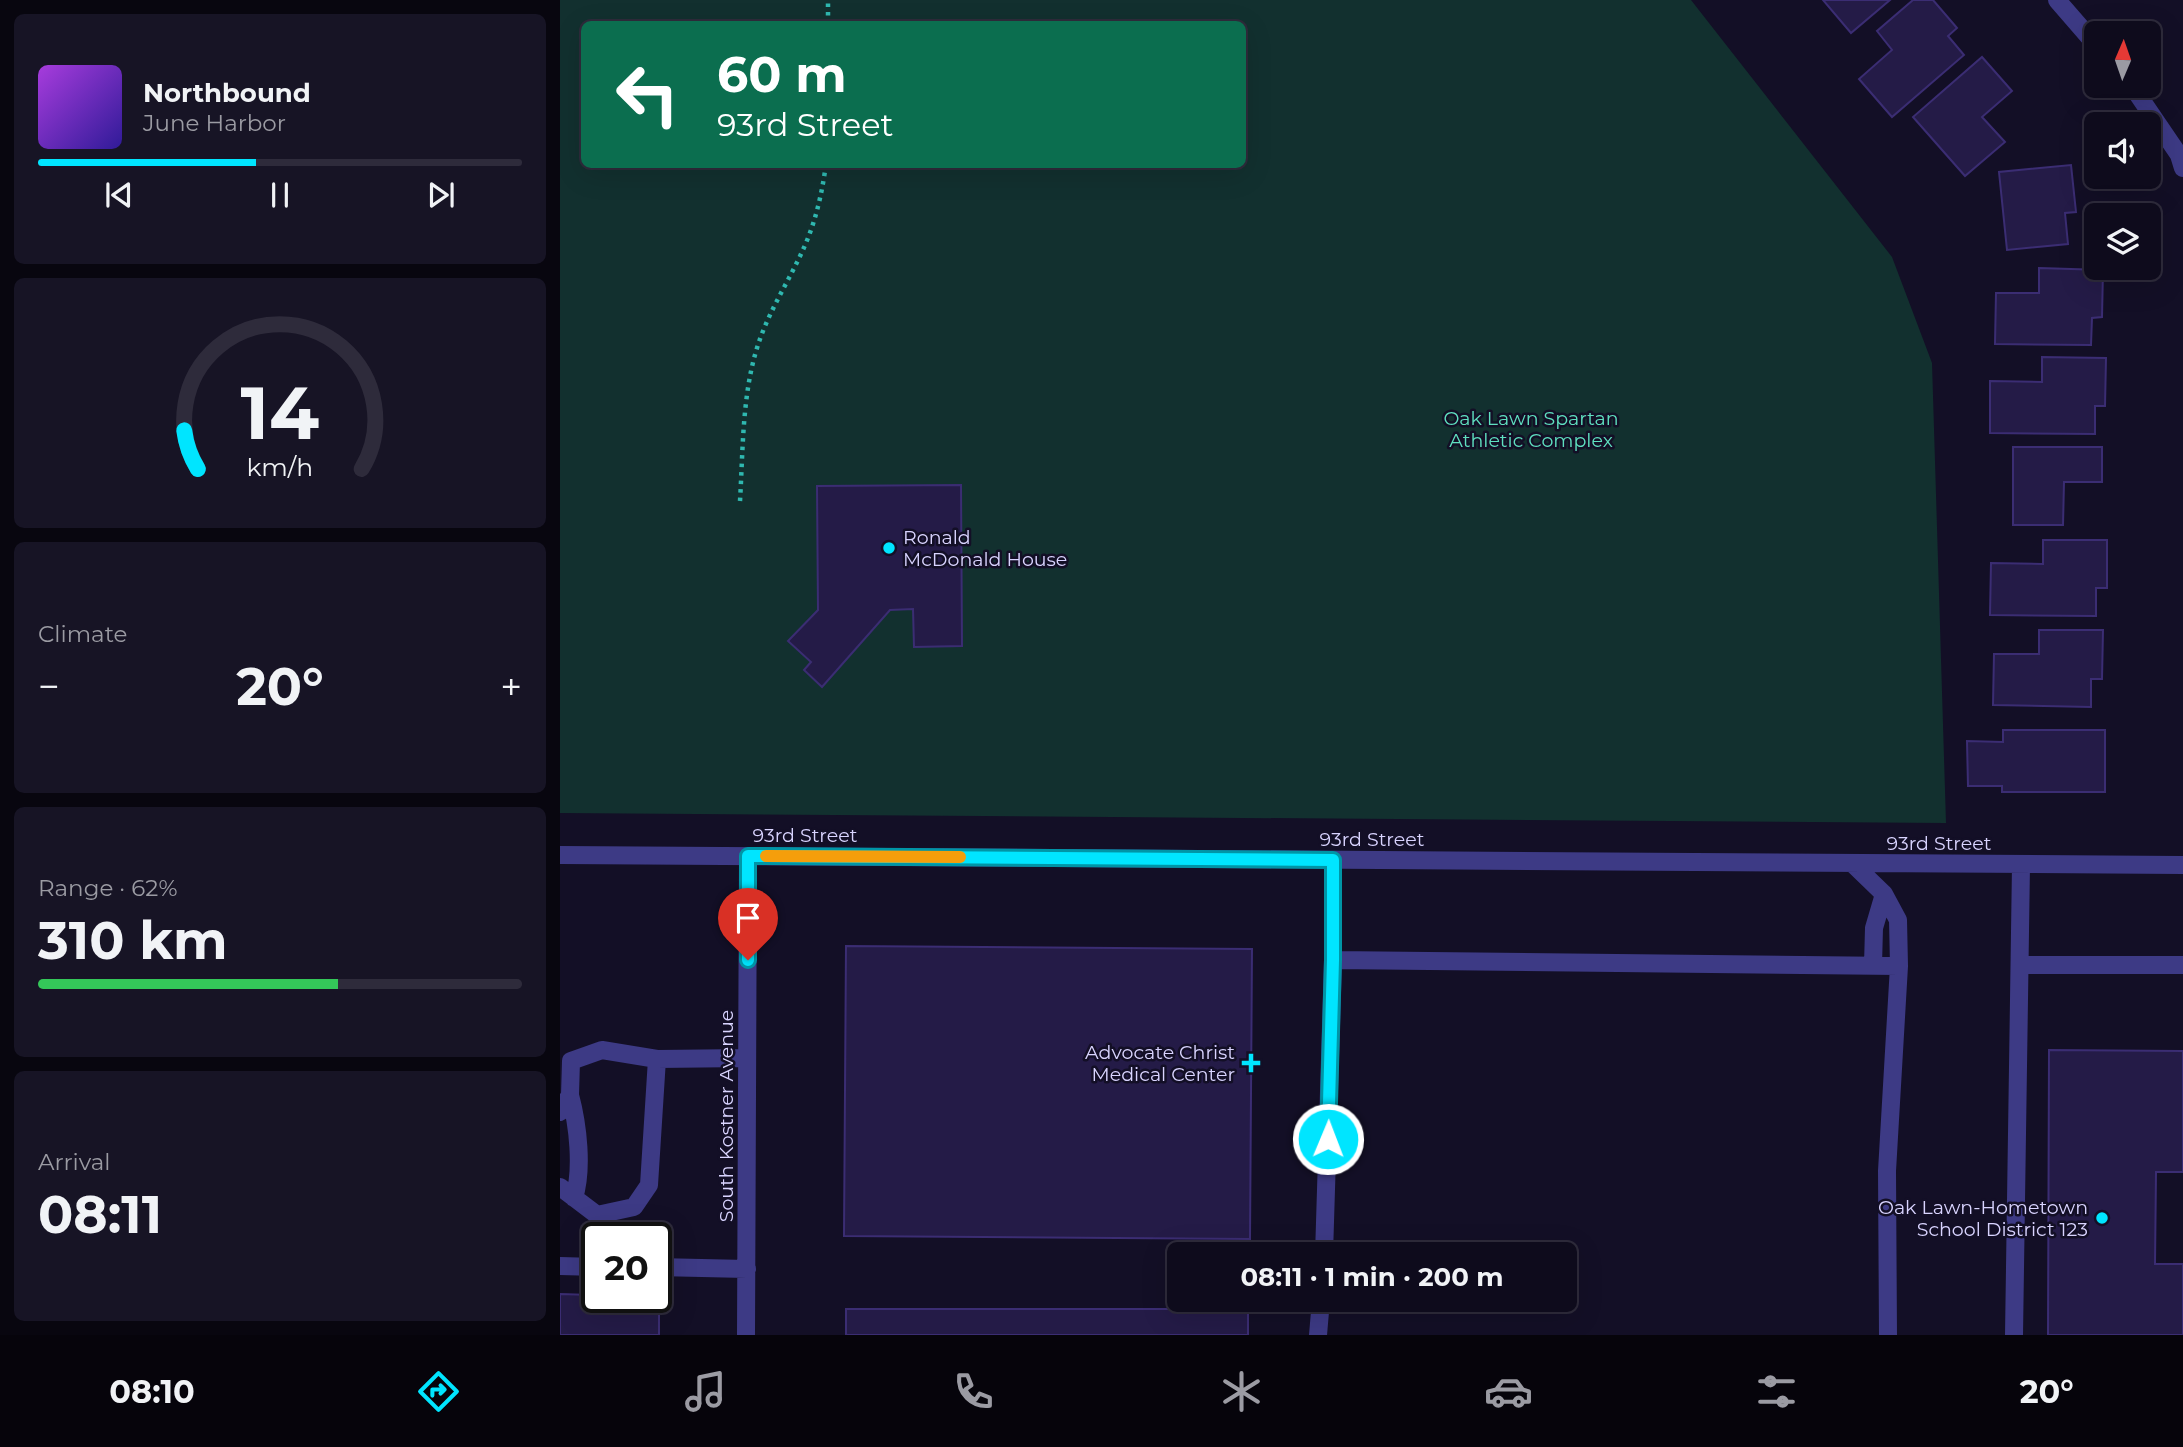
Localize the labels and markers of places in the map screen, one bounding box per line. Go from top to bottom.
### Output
place label: Ronald McDonald House [903,526,1067,571]
marker: Ronald McDonald House [881,540,897,556]
pin [718,888,778,960]
place label: Advocate Christ Medical Center [1085,1041,1235,1086]
marker: Advocate Christ Medical Center [1241,1053,1261,1073]
place label: Oak Lawn-Hometown School District 123 [1878,1196,2088,1241]
marker: Oak Lawn-Hometown School District 123 [2094,1210,2110,1226]

